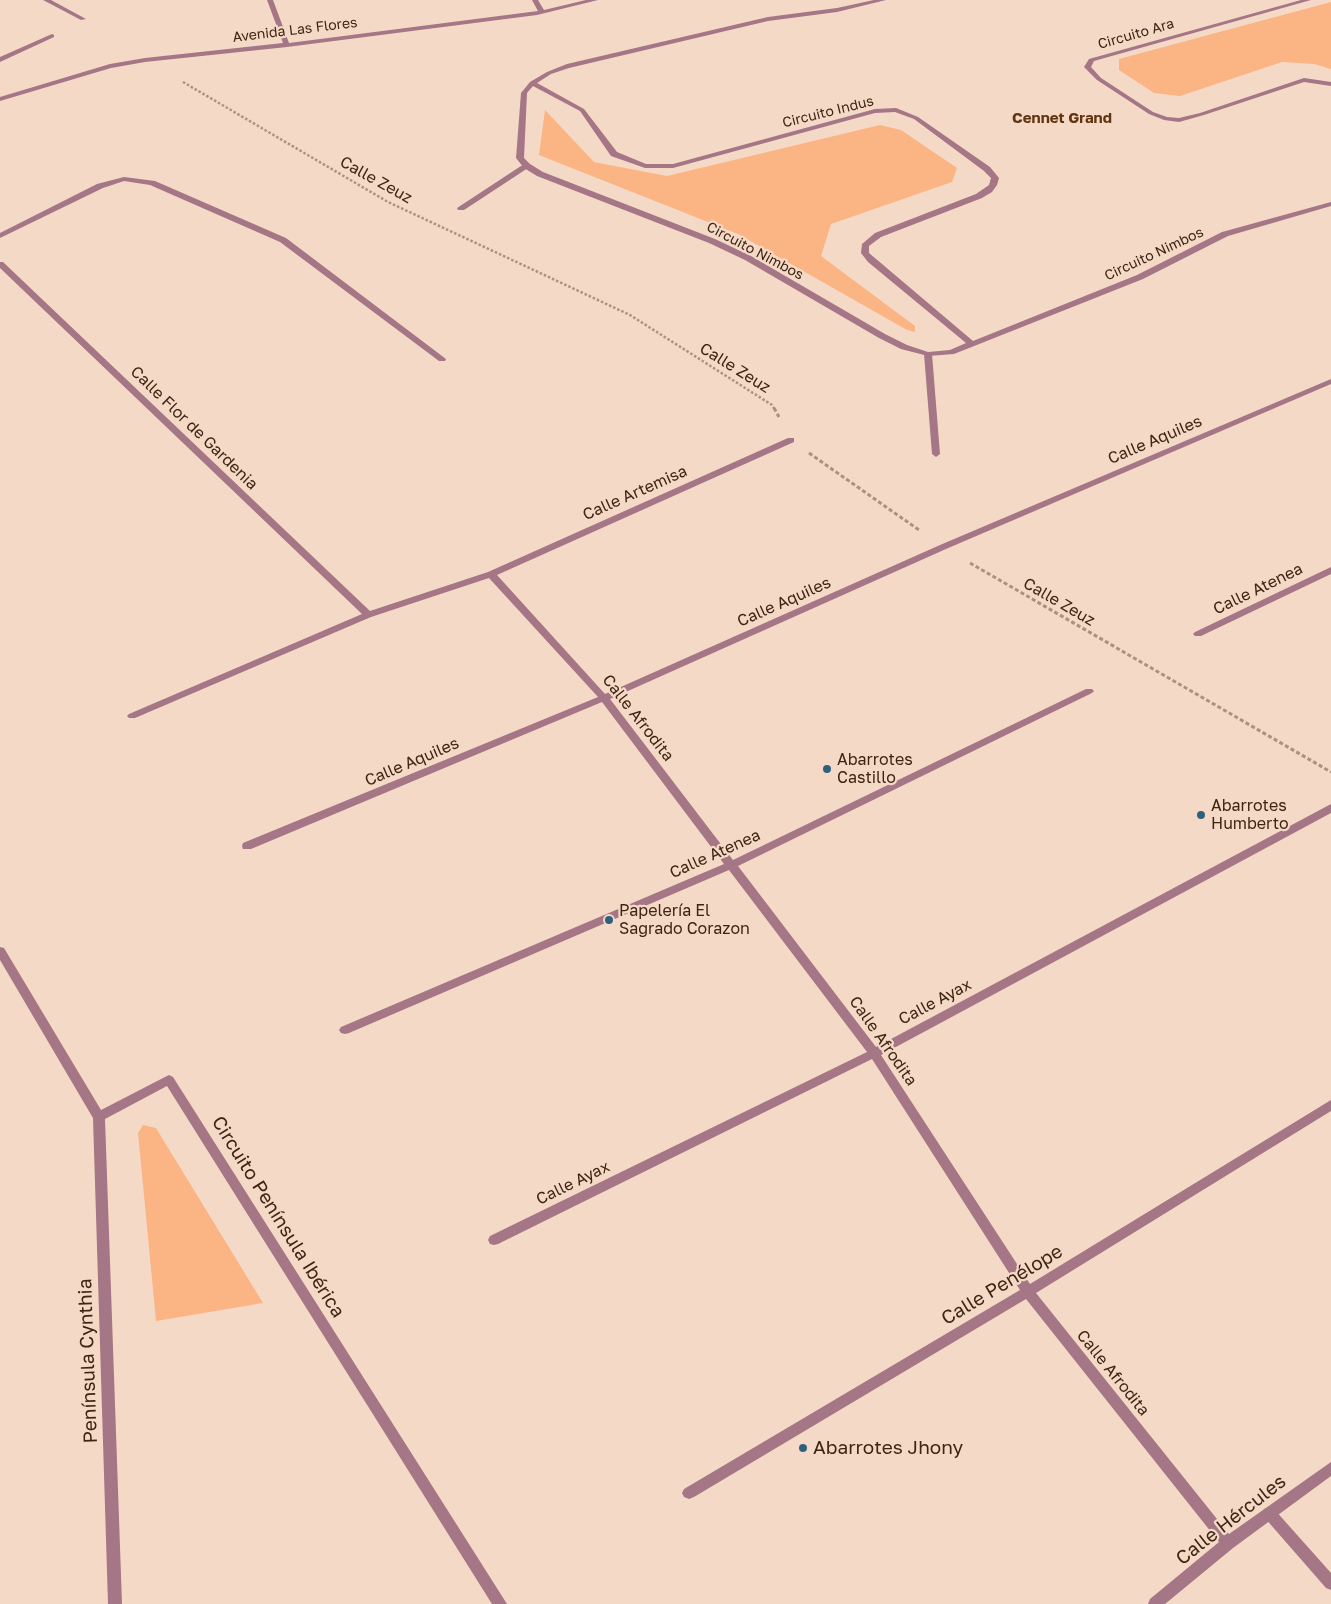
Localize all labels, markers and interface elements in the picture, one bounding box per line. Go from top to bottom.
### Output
street label: Avenida Las Flores [232,14,358,46]
street label: Circuito Ara [1096,15,1176,53]
street label: Circuito Indus [781,93,875,131]
district label: Cennet Grand [1012,109,1112,127]
street label: Calle Zeuz [337,152,415,208]
street label: Circuito Nimbos [704,218,806,284]
street label: Circuito Nimbos [1102,224,1206,284]
street label: Calle Zeuz [696,339,774,397]
street label: Calle Flor de Gardenia [126,362,262,494]
street label: Calle Aquiles [1105,412,1205,468]
street label: Calle Artemisa [580,461,690,525]
street label: Calle Atenea [1210,559,1306,619]
street label: Calle Aquiles [734,573,834,631]
street label: Calle Zeuz [1020,574,1098,630]
street label: Calle Afrodita [598,671,678,765]
street label: Calle Aquiles [362,734,462,790]
place label: Abarrotes Castillo [837,750,913,788]
marker: Abarrotes Castillo [821,763,833,775]
place label: Abarrotes Humberto [1211,796,1289,834]
marker: Abarrotes Humberto [1195,809,1207,821]
street label: Calle Atenea [667,825,763,883]
place label: Papelería El Sagrado Corazon [619,901,750,939]
marker: Papelería El Sagrado Corazon [603,914,615,926]
street label: Calle Ayax [895,975,975,1029]
street label: Calle Afrodita [845,993,921,1089]
street label: Circuito Península Ibérica [207,1112,349,1322]
street label: Calle Ayax [533,1157,613,1209]
street label: Calle Penélope [937,1240,1067,1330]
street label: Península Cynthia [74,1278,102,1444]
street label: Calle Afrodita [1073,1326,1153,1420]
place label: Abarrotes Jhony [813,1437,963,1459]
marker: Abarrotes Jhony [797,1442,809,1454]
street label: Calle Hércules [1172,1470,1290,1570]

